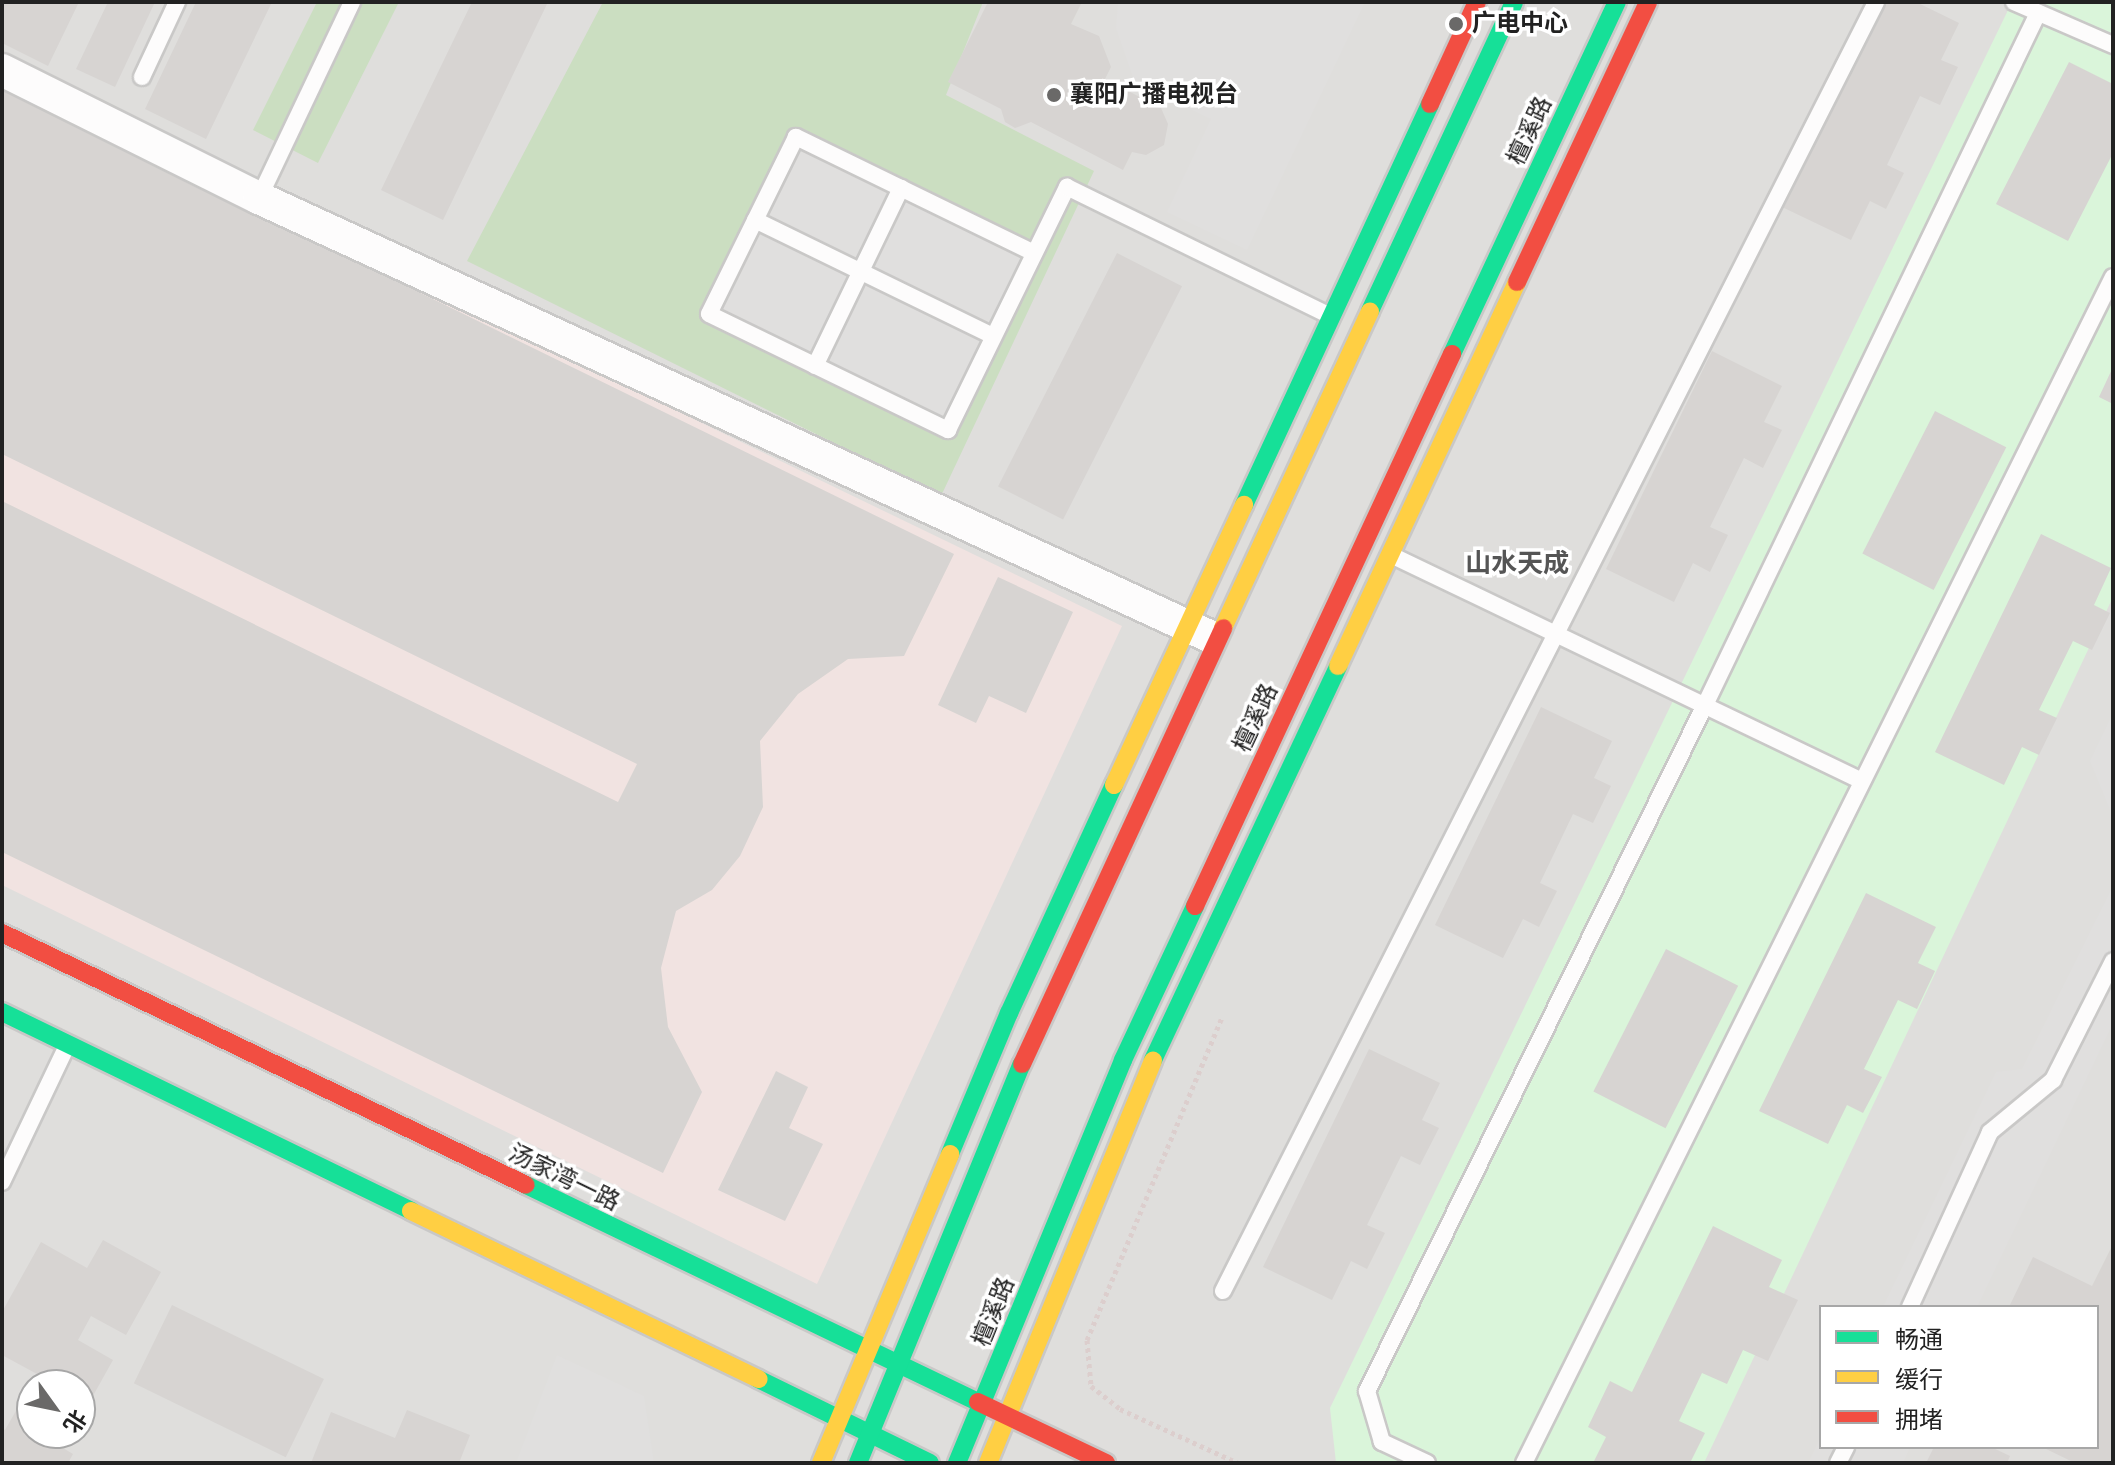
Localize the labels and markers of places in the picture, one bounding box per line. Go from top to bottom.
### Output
place label: 广电中心 [1472,10,1568,38]
marker: 广电中心 [1447,15,1465,33]
place label: 襄阳广播电视台 [1070,81,1238,109]
marker: 襄阳广播电视台 [1045,86,1063,104]

